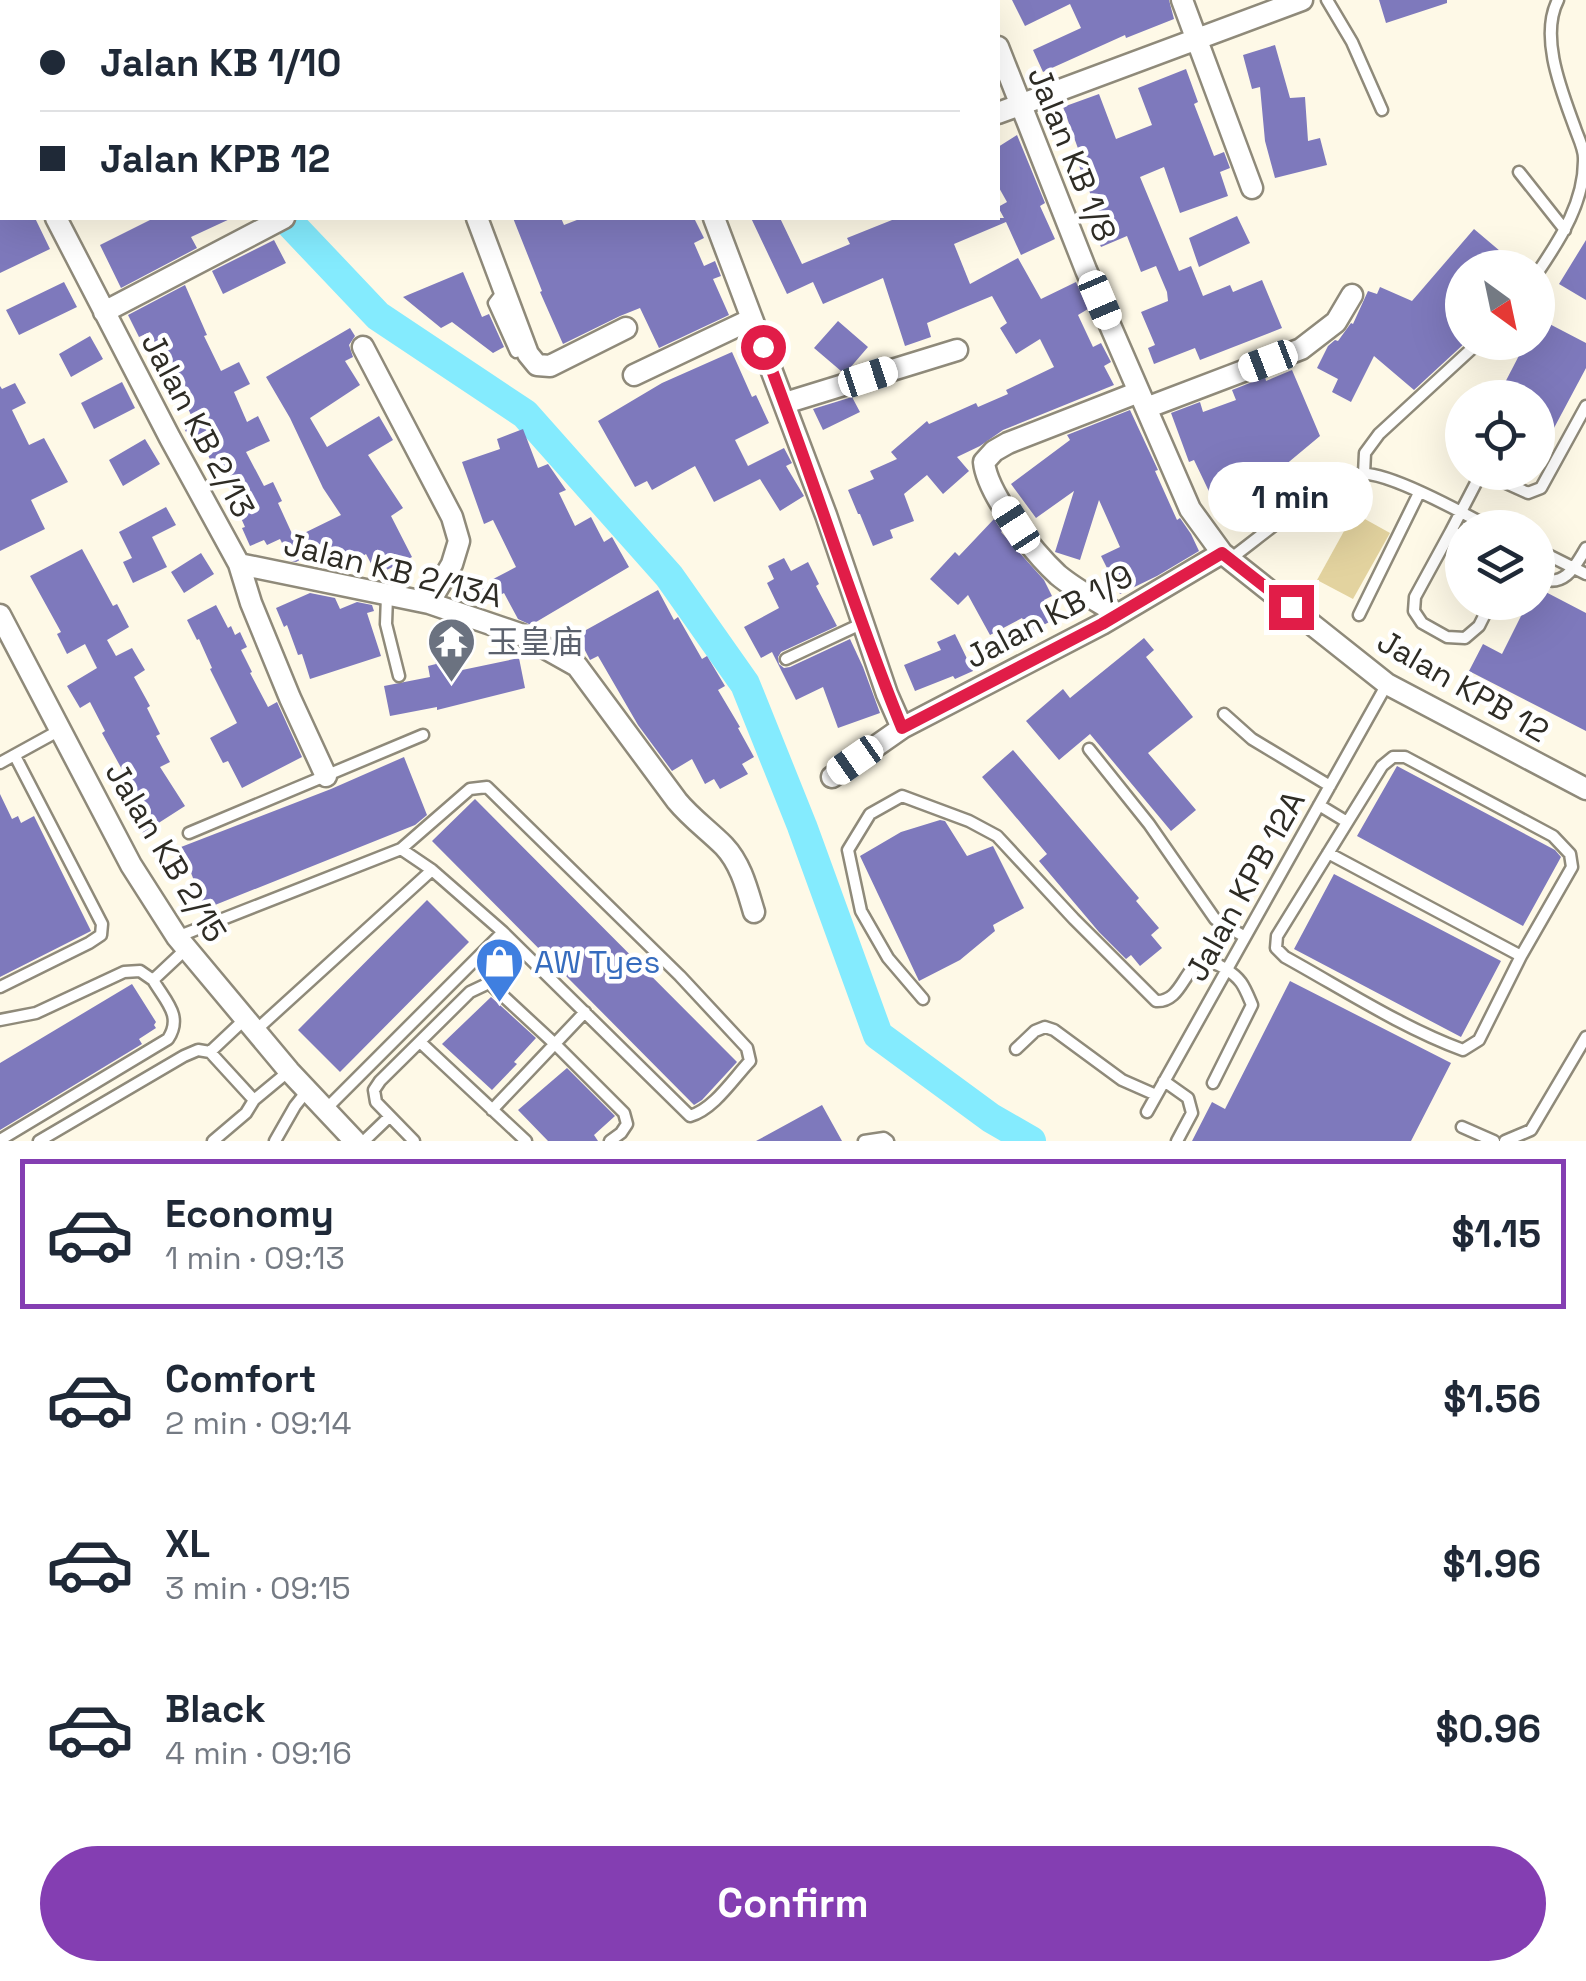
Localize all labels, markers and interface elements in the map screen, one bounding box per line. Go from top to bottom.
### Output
text: Jalan KB 1/10 [100,39,341,87]
street label: Jalan KB 1/8 [1019,61,1125,247]
text: Jalan KPB 12 [100,135,330,183]
north arrow [1445,250,1555,360]
map controls [1445,250,1555,620]
car [1074,267,1126,333]
route start [741,325,786,370]
street label: Jalan KB 2/13 [133,326,263,524]
car [1235,336,1301,386]
car [835,353,901,401]
button: locate [1445,380,1555,490]
callout: 1 min [1208,462,1374,532]
text: 1 min [1251,477,1330,517]
car [987,492,1045,558]
button: layers [1445,510,1555,620]
street label: Jalan KB 2/13A [280,524,506,616]
street label: Jalan KB 1/9 [958,555,1140,677]
route end [1269,585,1314,630]
temple icon: 玉皇庙 [426,616,478,684]
street label: Jalan KPB 12 [1370,621,1556,751]
place label: 玉皇庙 [487,622,583,662]
car [822,731,888,789]
street label: Jalan KB 2/15 [97,755,235,949]
street label: Jalan KPB 12A [1176,784,1314,988]
shop icon: AW Tyes [473,936,525,1004]
place label: AW Tyes [534,942,660,982]
icon: car [45,1189,135,1279]
text: Economy [165,1190,334,1238]
text: $1.15 [1451,1210,1541,1258]
text: 1 min · 09:13 [165,1238,345,1278]
icon: car [45,1354,135,1444]
text: Comfort [165,1355,316,1403]
text: $1.56 [1443,1375,1541,1423]
text: 2 min · 09:14 [165,1403,352,1443]
icon: car [45,1519,135,1609]
text: XL [165,1520,210,1568]
text: $1.96 [1443,1540,1541,1588]
text: 3 min · 09:15 [165,1568,351,1608]
icon: car [45,1684,135,1774]
text: Black [165,1685,266,1733]
text: $0.96 [1436,1705,1541,1753]
text: 4 min · 09:16 [165,1733,352,1773]
button: Confirm [40,1846,1546,1961]

